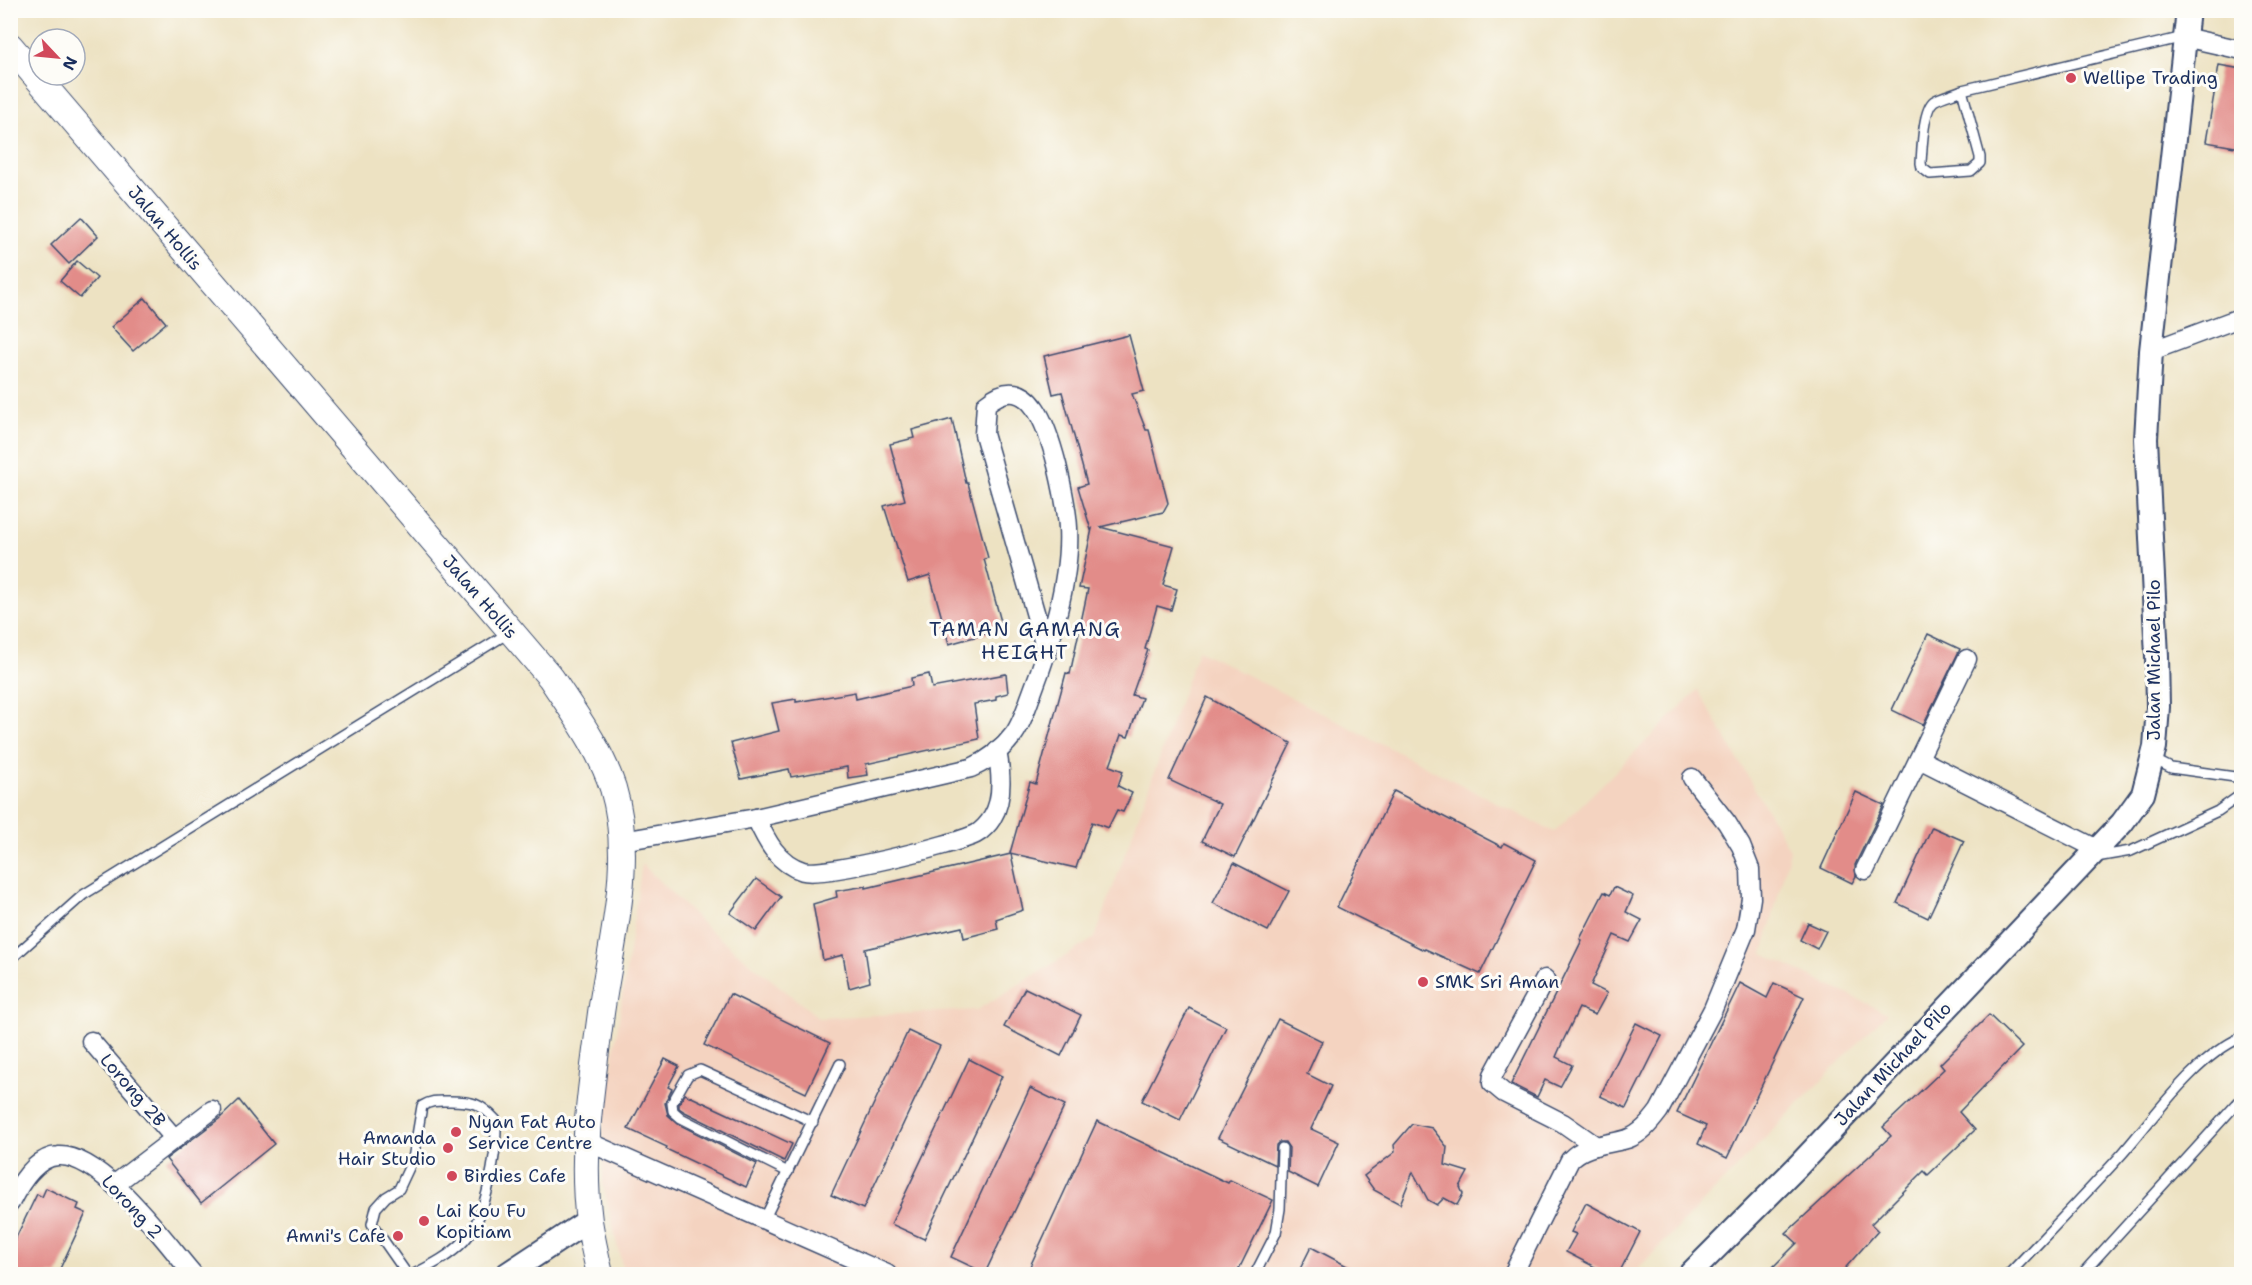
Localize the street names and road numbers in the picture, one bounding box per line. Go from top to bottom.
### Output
street label: Jalan Hollis [122,181,208,275]
street label: Jalan Hollis [437,550,523,644]
street label: Jalan Michael Pilo [2142,579,2166,741]
street label: Jalan Michael Pilo [1829,997,1957,1131]
street label: Lorong 2B [95,1048,171,1132]
street label: Lorong 2 [96,1170,168,1244]

